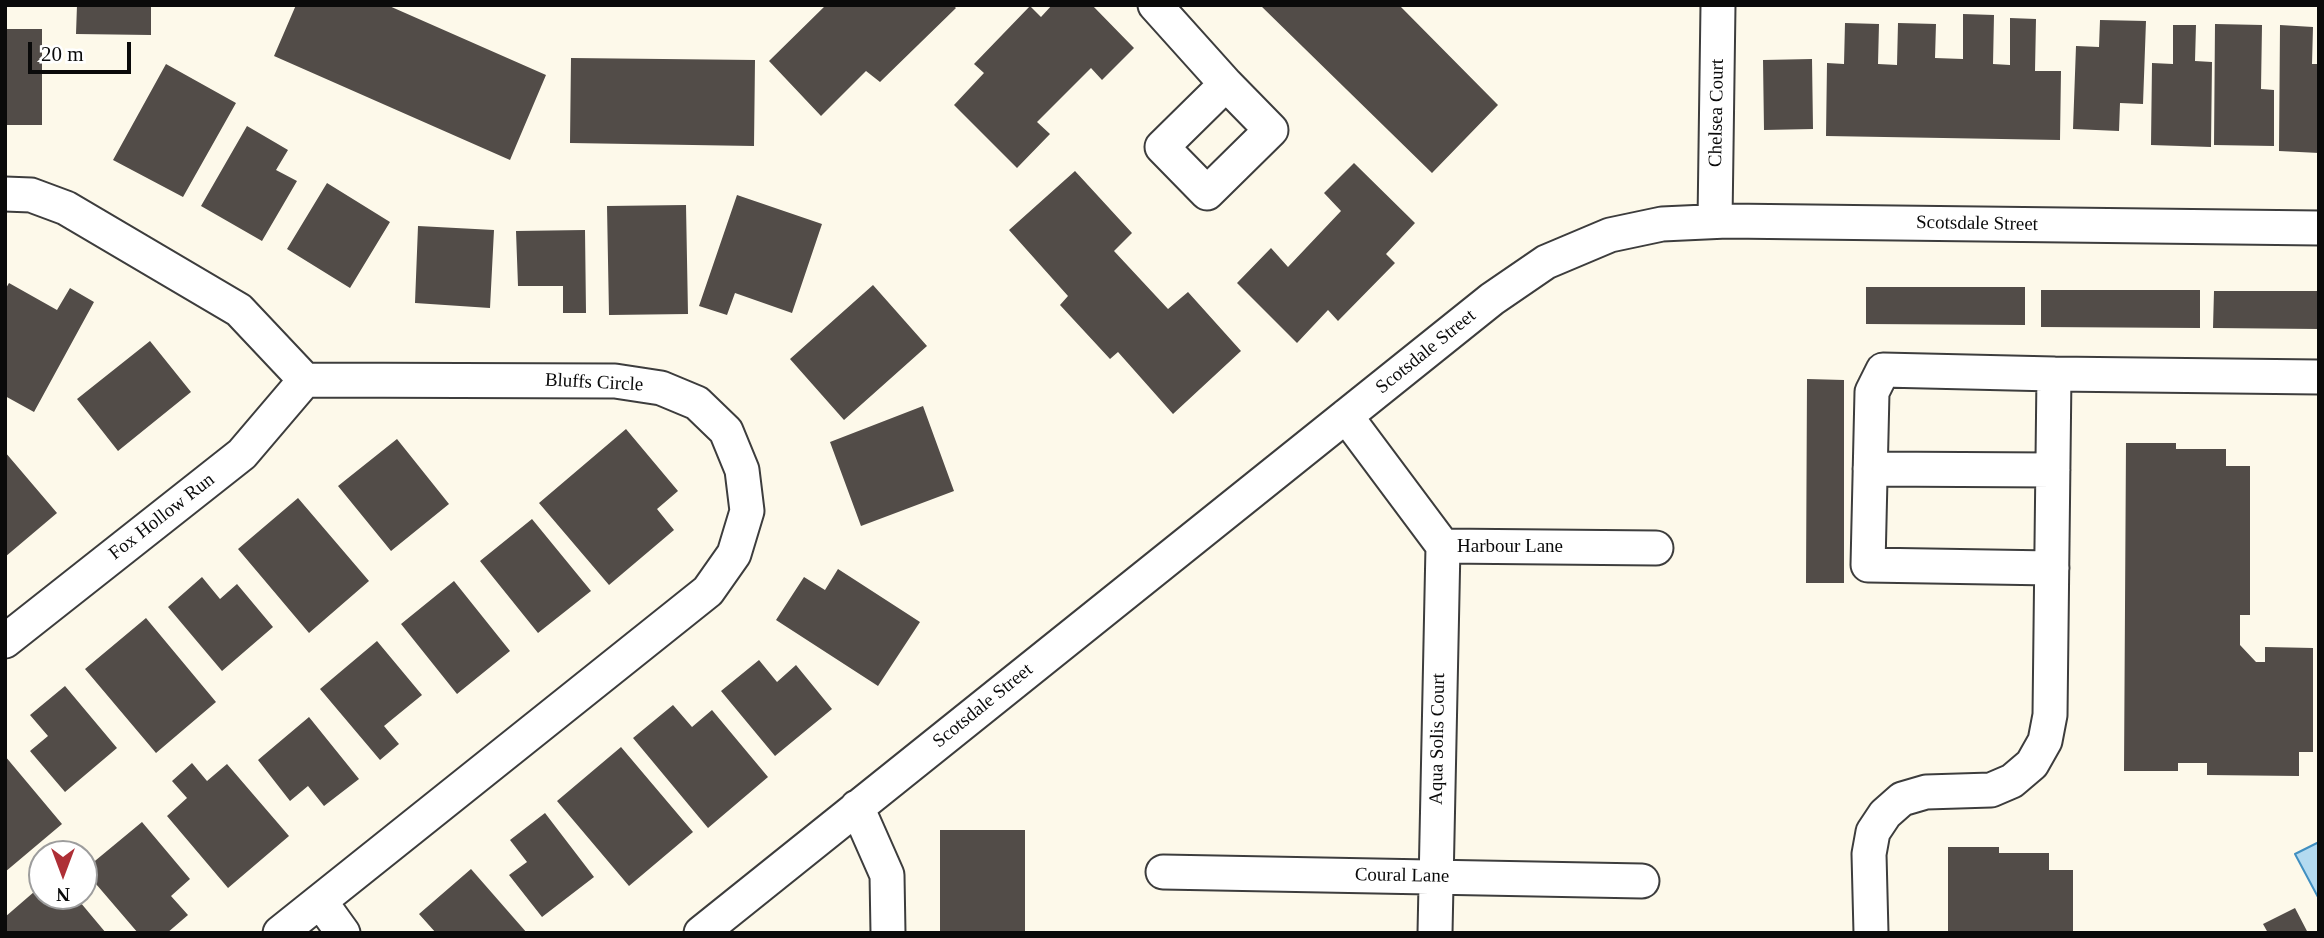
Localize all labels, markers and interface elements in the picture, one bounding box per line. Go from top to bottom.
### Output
scale bar [32,28,135,72]
text: 20 m [41,42,84,66]
street label: Chelsea Court [1705,59,1729,167]
street label: Scotsdale Street [1916,212,2038,236]
street label: Scotsdale Street [1371,305,1481,399]
street label: Bluffs Circle [544,369,644,397]
street label: Fox Hollow Run [105,469,219,565]
street label: Harbour Lane [1457,536,1563,558]
street label: Scotsdale Street [928,659,1038,753]
street label: Aqua Solis Court [1425,673,1451,805]
north arrow [28,840,98,910]
street label: Coural Lane [1355,864,1449,888]
text: N [56,884,70,905]

